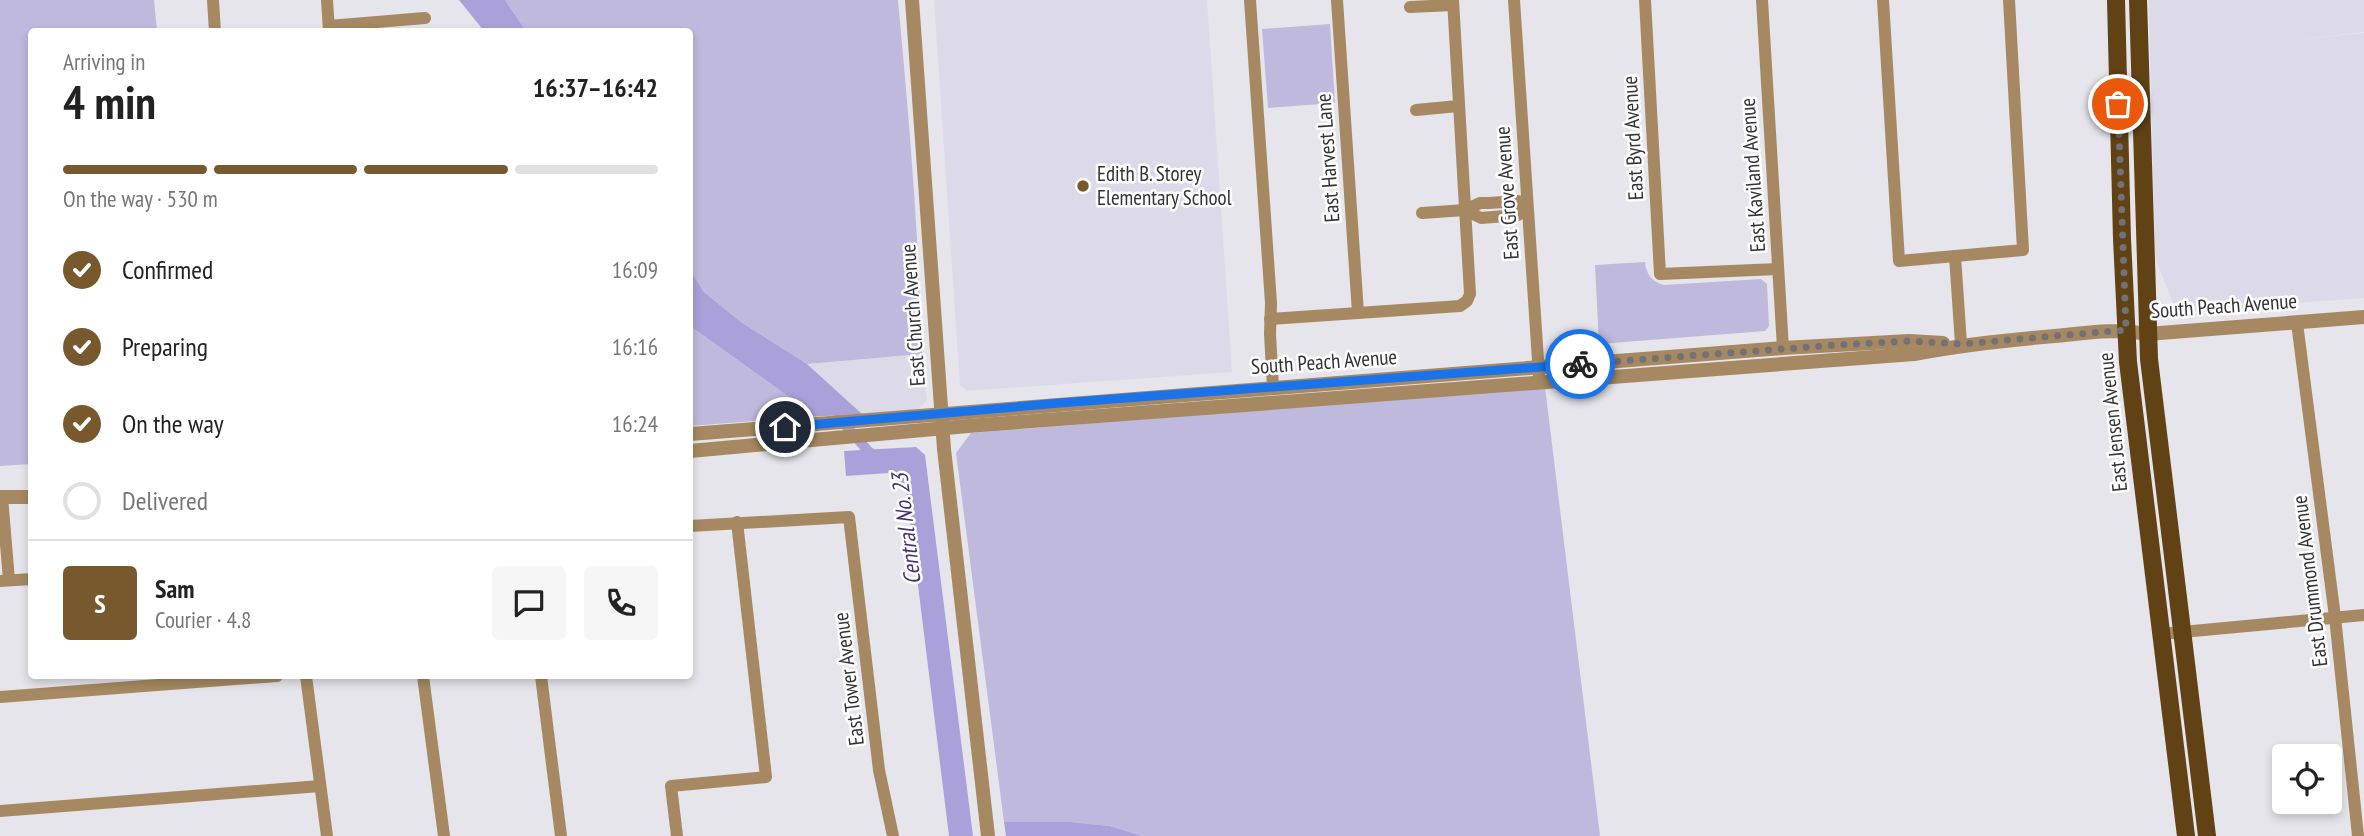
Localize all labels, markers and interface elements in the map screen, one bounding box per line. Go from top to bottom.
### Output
text: Arriving in [63,47,145,76]
text: 16:37–16:42 [533,71,658,104]
text: 4 min [63,72,156,132]
pin [2088,74,2148,134]
street label: East Byrd Avenue [1616,75,1649,201]
icon: bag [2099,85,2137,123]
street label: East Harvest Lane [1310,93,1345,223]
street label: East Kaviland Avenue [1734,97,1771,253]
street label: East Grove Avenue [1488,126,1525,261]
place label: Edith B. Storey Elementary School [1097,160,1232,211]
marker: Edith B. Storey Elementary School [1075,178,1091,194]
text: On the way · 530 m [63,184,218,213]
street label: East Church Avenue [894,243,931,387]
icon: check [63,251,101,289]
text: Confirmed [122,253,213,286]
text: 16:09 [612,255,658,284]
street label: South Peach Avenue [2150,287,2298,324]
icon: check [63,328,101,366]
courier [1545,329,1615,399]
text: Preparing [122,330,208,363]
text: 16:16 [612,332,658,361]
street label: South Peach Avenue [1250,343,1398,380]
icon: bike [1561,345,1599,383]
street label: East Jensen Avenue [2092,351,2133,493]
pin [755,397,815,457]
icon: check [63,405,101,443]
text: On the way [122,407,224,440]
icon: home [766,408,804,446]
text: 16:24 [612,409,658,438]
water label: Central No. 23 [884,469,927,586]
text: Delivered [122,484,208,517]
street label: East Drummond Avenue [2286,494,2333,668]
button: chat [492,566,566,640]
button: phone [584,566,658,640]
text: Sam [155,572,194,605]
text: S [94,587,106,620]
text: Courier · 4.8 [155,605,251,634]
street label: East Tower Avenue [827,611,870,747]
map controls [2272,744,2342,814]
button: locate [2272,744,2342,814]

